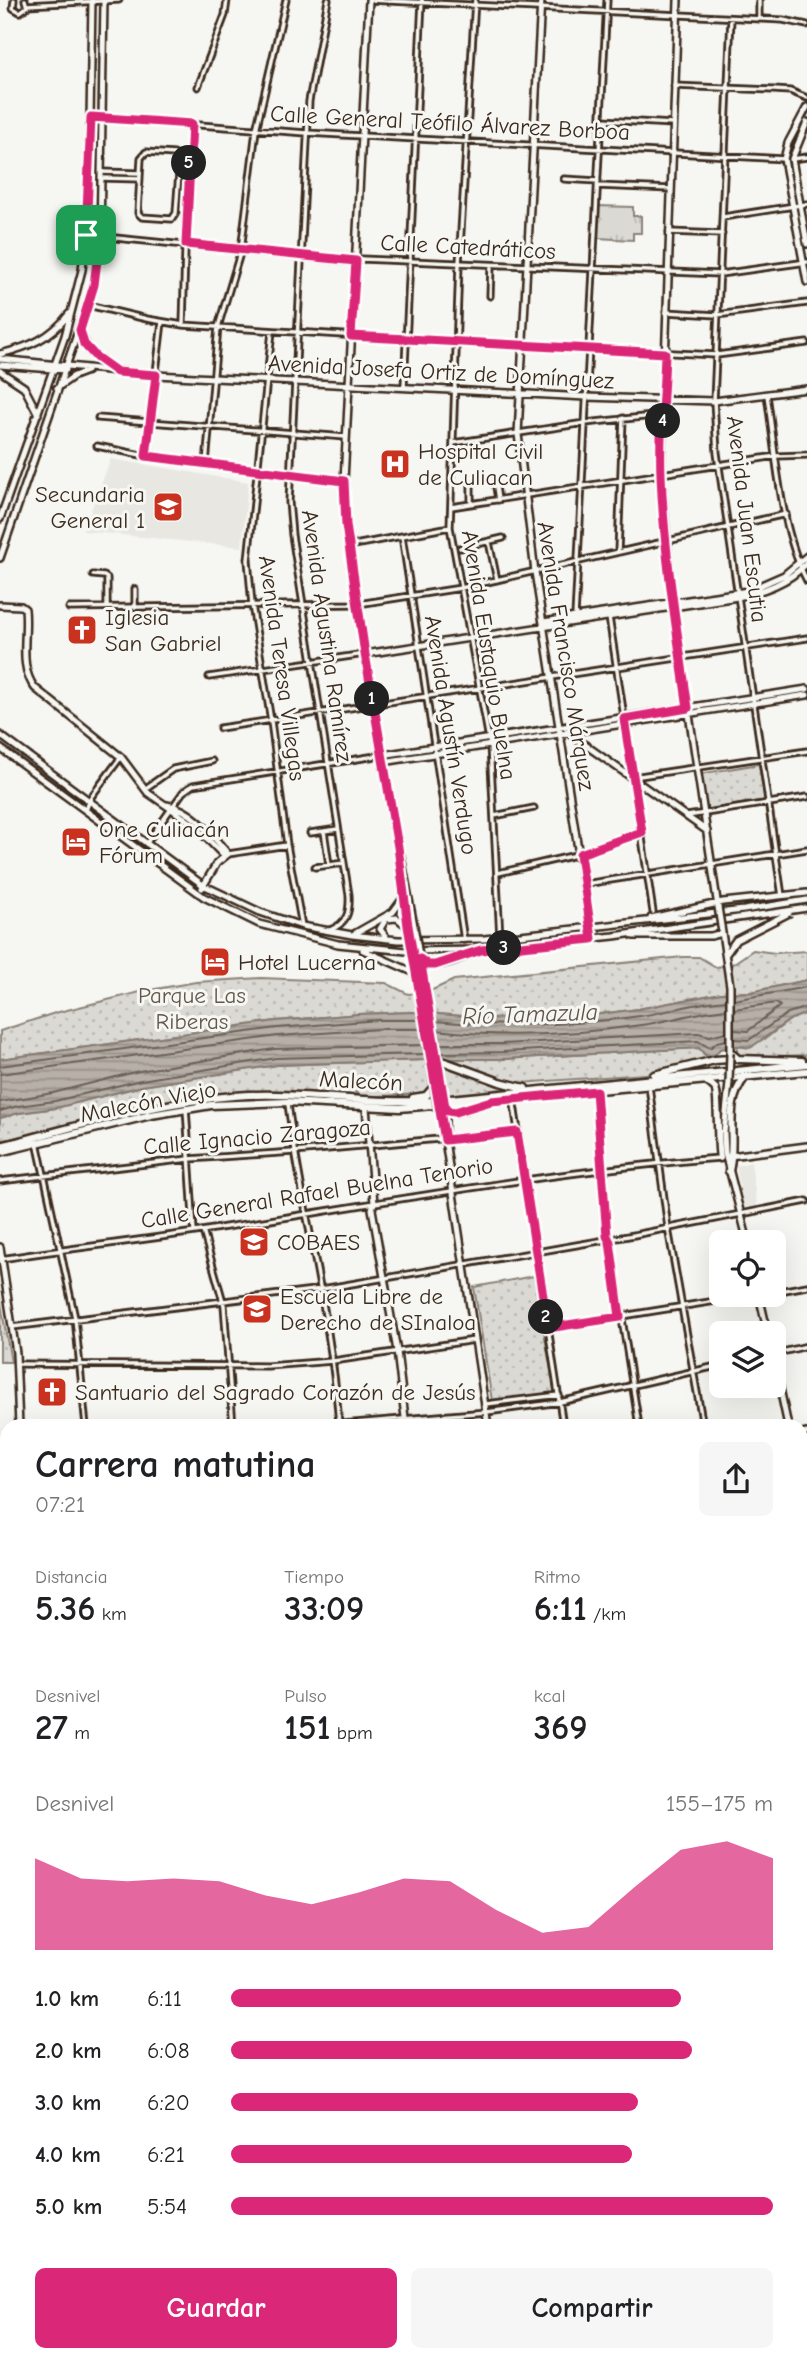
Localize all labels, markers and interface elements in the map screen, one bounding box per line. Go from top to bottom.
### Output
street label: Calle General Teófilo Álvarez Borboa [269,100,631,146]
pin: 5 [172,146,206,180]
text: 5 [183,151,194,173]
pin [56,205,116,265]
icon: arrive [67,216,105,254]
street label: Calle Catedráticos [380,229,556,265]
street label: Avenida Josefa Ortiz de Domínguez [267,349,615,395]
pin: 4 [646,404,680,438]
text: 4 [658,409,667,431]
street label: Avenida Juan Escutia [721,414,773,624]
place label: Hospital Civil de Culiacan [418,438,543,491]
hospital icon: Hospital Civil de Culiacan [378,447,412,481]
place label: Secundaria General 1 [35,481,145,534]
school or university icon: Secundaria General 1 [151,490,185,524]
street label: Avenida Agustina Ramírez [296,508,358,764]
street label: Avenida Francisco Márquez [531,520,601,792]
street label: Avenida Eustaquio Buelna [456,528,522,782]
street label: Avenida Teresa Villegas [253,554,311,782]
place label: Iglesia San Gabriel [105,604,222,657]
church icon: Iglesia San Gabriel [65,613,99,647]
street label: Avenida Agustín Verdugo [419,613,483,857]
pin: 1 [354,682,390,716]
text: 1 [368,687,375,709]
place label: One Culiacán Fórum [99,816,229,869]
hotel icon: One Culiacán Fórum [59,825,93,859]
pin: 3 [486,930,522,965]
text: 3 [499,936,508,958]
hotel icon: Hotel Lucerna [198,945,232,979]
place label: Hotel Lucerna [238,949,376,976]
park label: Parque Las Riberas [138,982,246,1035]
water label: Río Tamazula [462,998,598,1030]
street label: Malecón [319,1065,403,1097]
street label: Malecón Viejo [78,1076,218,1128]
street label: Calle Ignacio Zaragoza [142,1114,372,1160]
street label: Calle General Rafael Buelna Tenorio [139,1152,495,1234]
school or university icon: COBAES [237,1225,271,1259]
place label: COBAES [277,1229,360,1256]
map controls [709,1230,786,1398]
button: locate [709,1230,786,1307]
place label: Escuela Libre de Derecho de SInaloa [280,1283,476,1336]
school or university icon: Escuela Libre de Derecho de SInaloa [240,1292,274,1326]
pin: 2 [528,1300,564,1334]
text: 2 [541,1305,550,1327]
button: layers [709,1321,786,1398]
church icon: Santuario del Sagrado Corazón de Jesús [35,1375,69,1409]
place label: Santuario del Sagrado Corazón de Jesús [75,1379,476,1406]
button: share [699,1442,773,1516]
text: Carrera matutina [35,1443,316,1487]
text: 07:21 [35,1491,85,1518]
text: Distancia [35,1566,108,1588]
text: Tiempo [284,1566,344,1588]
text: Ritmo [534,1566,581,1588]
text: 5.36 [35,1588,95,1629]
text: 33:09 [284,1588,364,1629]
text: 6:11 [534,1588,587,1629]
text: km [95,1603,127,1625]
text: /km [587,1603,626,1625]
text: Desnivel [35,1685,100,1707]
text: Pulso [284,1685,327,1707]
text: kcal [534,1685,566,1707]
text: 27 [35,1707,68,1748]
text: 151 [284,1707,330,1748]
text: 369 [534,1707,588,1748]
text: m [68,1722,90,1744]
text: bpm [330,1722,373,1744]
text: Desnivel [35,1790,114,1817]
text: 155–175 m [666,1790,773,1817]
text: 1.0 km [35,1985,99,2012]
text: 6:11 [147,1985,182,2012]
text: 2.0 km [35,2037,101,2064]
text: 6:08 [147,2037,189,2064]
text: 3.0 km [35,2089,101,2116]
text: 6:20 [147,2089,190,2116]
text: 4.0 km [35,2141,101,2168]
text: 6:21 [147,2141,185,2168]
text: 5.0 km [35,2193,102,2220]
text: 5:54 [147,2193,187,2220]
button: Guardar [35,2268,397,2348]
button: Compartir [411,2268,773,2348]

